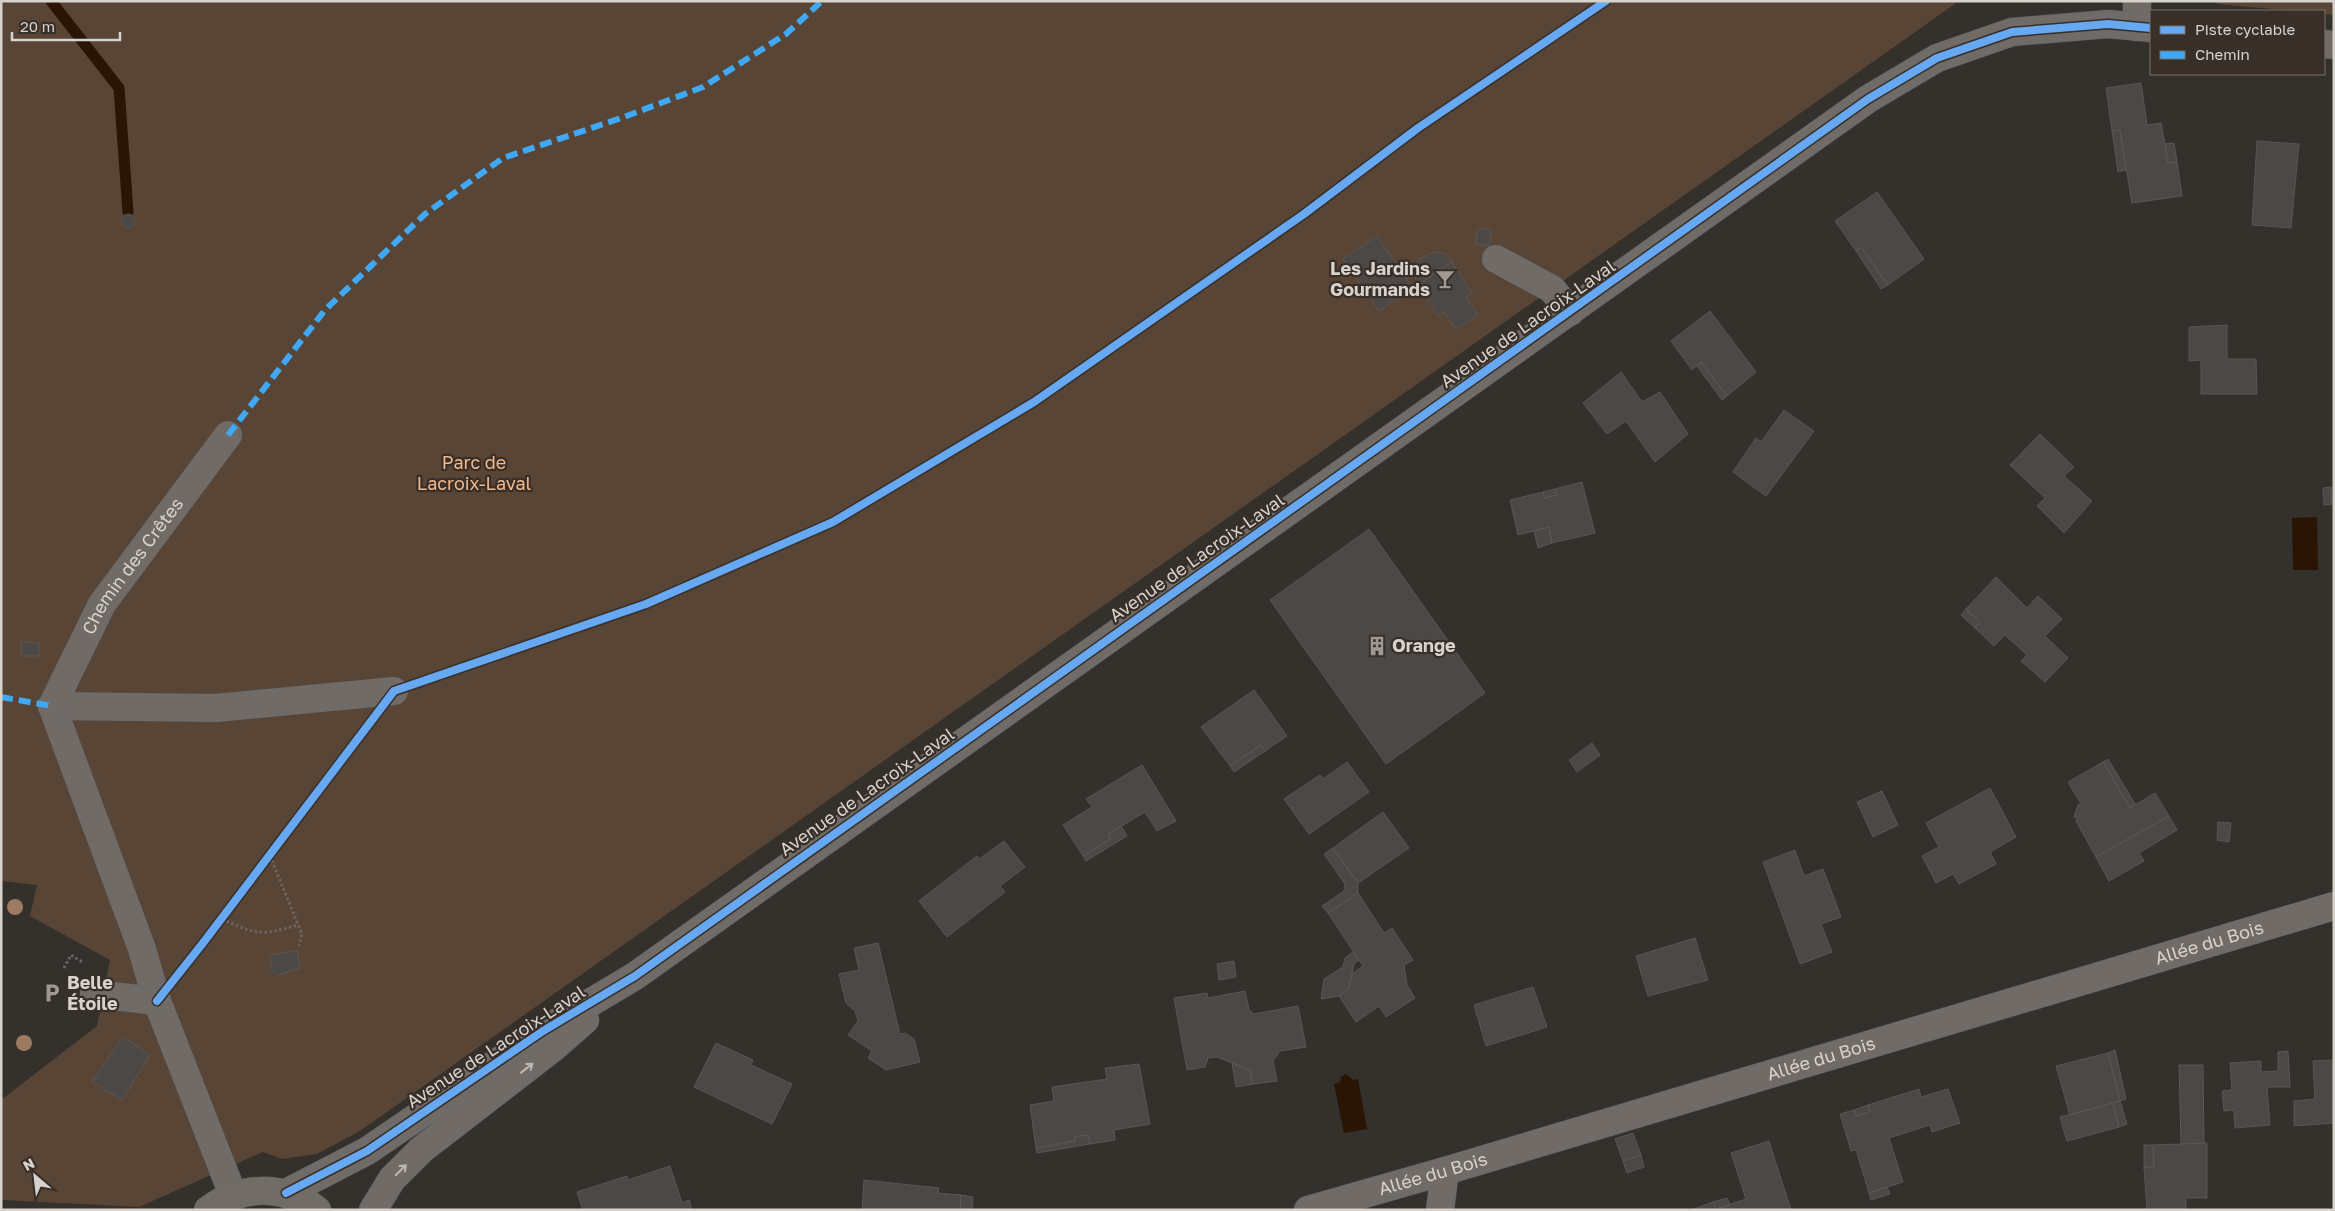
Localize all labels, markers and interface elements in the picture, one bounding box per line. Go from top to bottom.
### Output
scale bar [12,10,120,42]
legend [2150,10,2325,75]
text: 20 m [20,17,55,35]
text: Piste cyclable [2195,20,2296,38]
text: Chemin [2195,45,2250,63]
street label: Avenue de Lacroix-Laval [1436,254,1619,392]
place label: Les Jardins Gourmands [1330,257,1430,300]
bar icon: Les Jardins Gourmands [1434,268,1456,290]
park label: Parc de Lacroix-Laval [417,451,532,494]
street label: Avenue de Lacroix-Laval [1105,488,1288,626]
street label: Chemin des Crêtes [77,493,188,638]
place label: Orange [1392,634,1456,656]
building icon: Orange [1366,635,1388,657]
street label: Avenue de Lacroix-Laval [775,722,958,860]
street label: Allée du Bois [2152,916,2266,969]
place label: Belle Étoile [67,971,118,1014]
street label: Avenue de Lacroix-Laval [402,980,589,1112]
parking icon: Belle Étoile [41,982,63,1004]
street label: Allée du Bois [1764,1031,1878,1084]
one-way arrow [521,1063,534,1074]
street label: Allée du Bois [1376,1147,1490,1199]
north arrow [10,1151,60,1201]
text: N [20,1154,37,1174]
one-way arrow [395,1164,407,1176]

